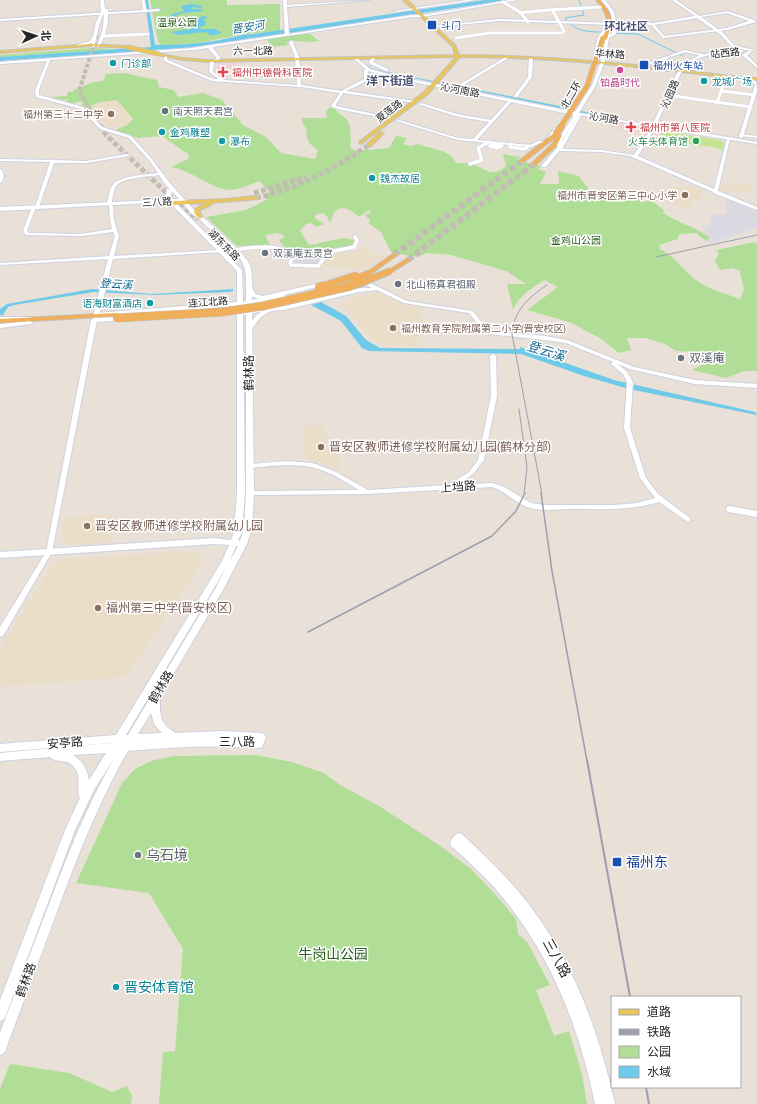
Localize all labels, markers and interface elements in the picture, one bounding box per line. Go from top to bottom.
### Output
north arrow [16,16,56,56]
park label: 温泉公园 [157,17,197,28]
water label: 晋安河 [231,18,267,36]
marker: 斗门 [426,19,438,31]
place label: 斗门 [441,20,461,31]
district label: 环北社区 [604,20,648,32]
text: 北 [40,30,52,41]
street label: 六一北路 [233,45,273,57]
street label: 站西路 [710,46,740,60]
street label: 华林路 [595,47,625,61]
marker: 门诊部 [108,58,118,68]
place label: 门诊部 [121,58,151,69]
marker: 福州火车站 [638,59,650,71]
place label: 福州火车站 [653,60,703,71]
marker: 铂晶时代 [615,65,625,75]
marker: 福州中德骨科医院 [217,66,229,78]
place label: 福州中德骨科医院 [232,67,312,78]
district label: 洋下街道 [366,74,414,88]
marker: 龙城广场 [699,76,709,86]
place label: 龙城广场 [712,76,752,87]
place label: 铂晶时代 [600,77,640,88]
street label: 沁园路 [659,78,681,110]
street label: 北二环 [559,79,583,111]
street label: 沁河南路 [439,81,481,99]
street label: 夏莲路 [374,98,404,124]
marker: 南天照天君宫 [160,106,170,116]
place label: 南天照天君宫 [173,106,233,117]
place label: 福州第三十二中学 [23,109,103,120]
marker: 福州第三十二中学 [106,109,116,119]
street label: 沁河路 [588,110,620,126]
marker: 福州市第八医院 [625,121,637,133]
place label: 福州市第八医院 [640,122,710,133]
marker: 金鸡雕塑 [157,127,167,137]
place label: 金鸡雕塑 [170,127,210,138]
marker: 瀑布 [217,136,227,146]
place label: 瀑布 [230,136,250,147]
place label: 火车头体育馆 [628,136,688,147]
marker: 火车头体育馆 [691,136,701,146]
marker: 魏杰故居 [367,173,377,183]
place label: 魏杰故居 [380,173,420,184]
place label: 福州市晋安区第三中心小学 [557,190,677,201]
marker: 福州市晋安区第三中心小学 [680,190,690,200]
street label: 三八路 [142,196,172,208]
street label: 湖东东路 [206,227,242,263]
park label: 金鸡山公园 [551,235,601,246]
marker: 双溪庵五灵宫 [260,248,270,258]
place label: 双溪庵五灵宫 [273,248,333,259]
water label: 登云溪 [99,277,134,291]
marker: 北山杨真君祖殿 [393,279,403,289]
place label: 北山杨真君祖殿 [406,279,476,290]
street label: 连江北路 [188,295,228,309]
place label: 语海财富酒店 [82,298,142,309]
marker: 语海财富酒店 [145,298,155,308]
marker: 福州教育学院附属第二小学(晋安校区) [388,323,398,333]
place label: 福州教育学院附属第二小学(晋安校区) [401,323,566,334]
water label: 登云溪 [525,338,569,364]
place label: 双溪庵 [689,351,725,365]
marker: 双溪庵 [676,353,686,363]
street label: 鹤林路 [242,355,256,391]
place label: 晋安区教师进修学校附属幼儿园(鹤林分部) [329,440,551,454]
marker: 晋安区教师进修学校附属幼儿园(鹤林分部) [316,442,326,452]
street label: 上垱路 [440,479,476,495]
place label: 晋安区教师进修学校附属幼儿园 [95,519,263,533]
marker: 晋安区教师进修学校附属幼儿园 [82,521,92,531]
place label: 福州第三中学(晋安校区) [106,601,232,615]
marker: 福州第三中学(晋安校区) [93,603,103,613]
street label: 鹤林路 [146,668,176,706]
street label: 安亭路 [46,734,84,752]
street label: 三八路 [219,735,255,749]
place label: 乌石境 [146,847,188,863]
marker: 乌石境 [133,850,143,860]
place label: 福州东 [626,854,668,870]
marker: 福州东 [611,856,623,868]
street label: 三八路 [540,936,574,980]
park label: 牛岗山公园 [298,946,368,962]
street label: 鹤林路 [13,961,39,999]
place label: 晋安体育馆 [124,979,194,995]
marker: 晋安体育馆 [111,982,121,992]
legend [611,996,741,1088]
text: 道路 [647,1005,671,1019]
text: 铁路 [647,1025,671,1039]
text: 公园 [647,1045,671,1059]
text: 水域 [647,1065,671,1079]

